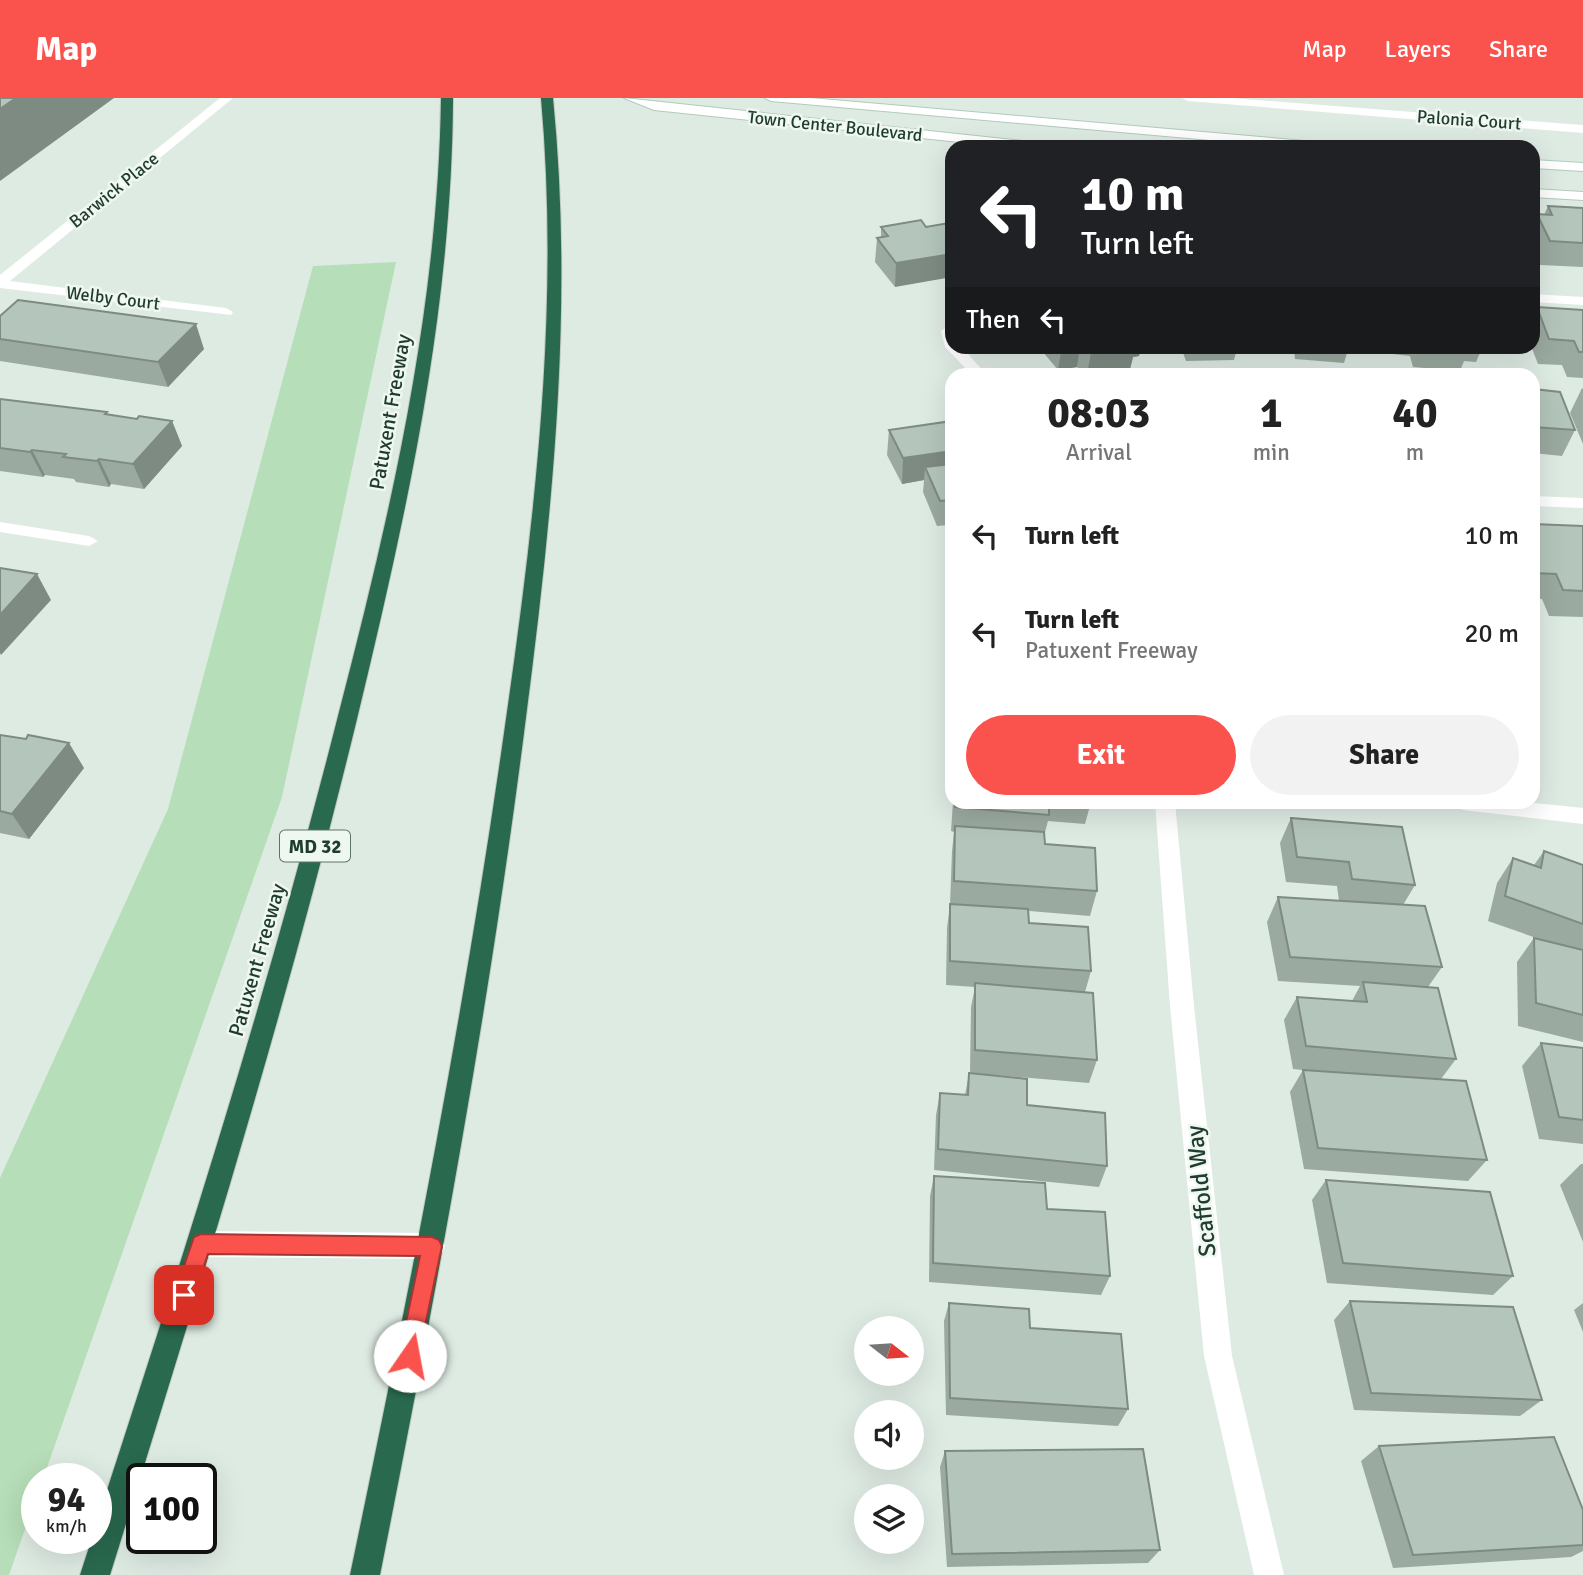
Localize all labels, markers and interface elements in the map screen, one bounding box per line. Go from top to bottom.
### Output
text: Map [35,29,97,70]
text: Map [1302,34,1347,64]
text: Layers [1385,34,1451,64]
text: Share [1489,34,1548,64]
street label: Palonia Court [1416,105,1522,135]
street label: Town Center Boulevard [746,106,924,146]
street label: Barwick Place [65,147,163,233]
text: 10 m [1081,164,1184,224]
icon: left [966,168,1057,259]
text: Turn left [1081,224,1194,263]
street label: Welby Court [65,281,161,315]
icon: left [1034,301,1072,339]
text: Then [966,304,1020,336]
street label: Patuxent Freeway [364,332,417,492]
text: 08:03 [1047,388,1150,439]
text: 1 [1260,388,1283,439]
text: 40 [1392,388,1438,439]
text: Arrival [1066,438,1132,467]
text: min [1253,438,1290,467]
text: m [1406,438,1424,467]
icon: left [966,517,1004,555]
text: Turn left [1025,520,1119,552]
text: 10 m [1464,520,1519,552]
text: Turn left [1025,604,1119,636]
icon: left [966,615,1004,653]
text: 20 m [1464,618,1519,650]
text: Patuxent Freeway [1025,636,1198,665]
button: Exit [966,715,1236,795]
button: Share [1250,715,1519,795]
road number: MD 32 [280,831,350,862]
street label: Patuxent Freeway [223,880,291,1039]
street label: Scaffold Way [1179,1124,1223,1258]
pin [154,1265,214,1325]
icon: arrive [165,1276,203,1314]
north arrow [854,1316,924,1386]
map controls [854,1316,924,1554]
position arrow [373,1319,447,1393]
button: sound [854,1400,924,1470]
speed limit sign: 100 [126,1463,217,1554]
text: 94 [48,1478,85,1521]
button: layers [854,1484,924,1554]
text: km/h [46,1515,87,1537]

